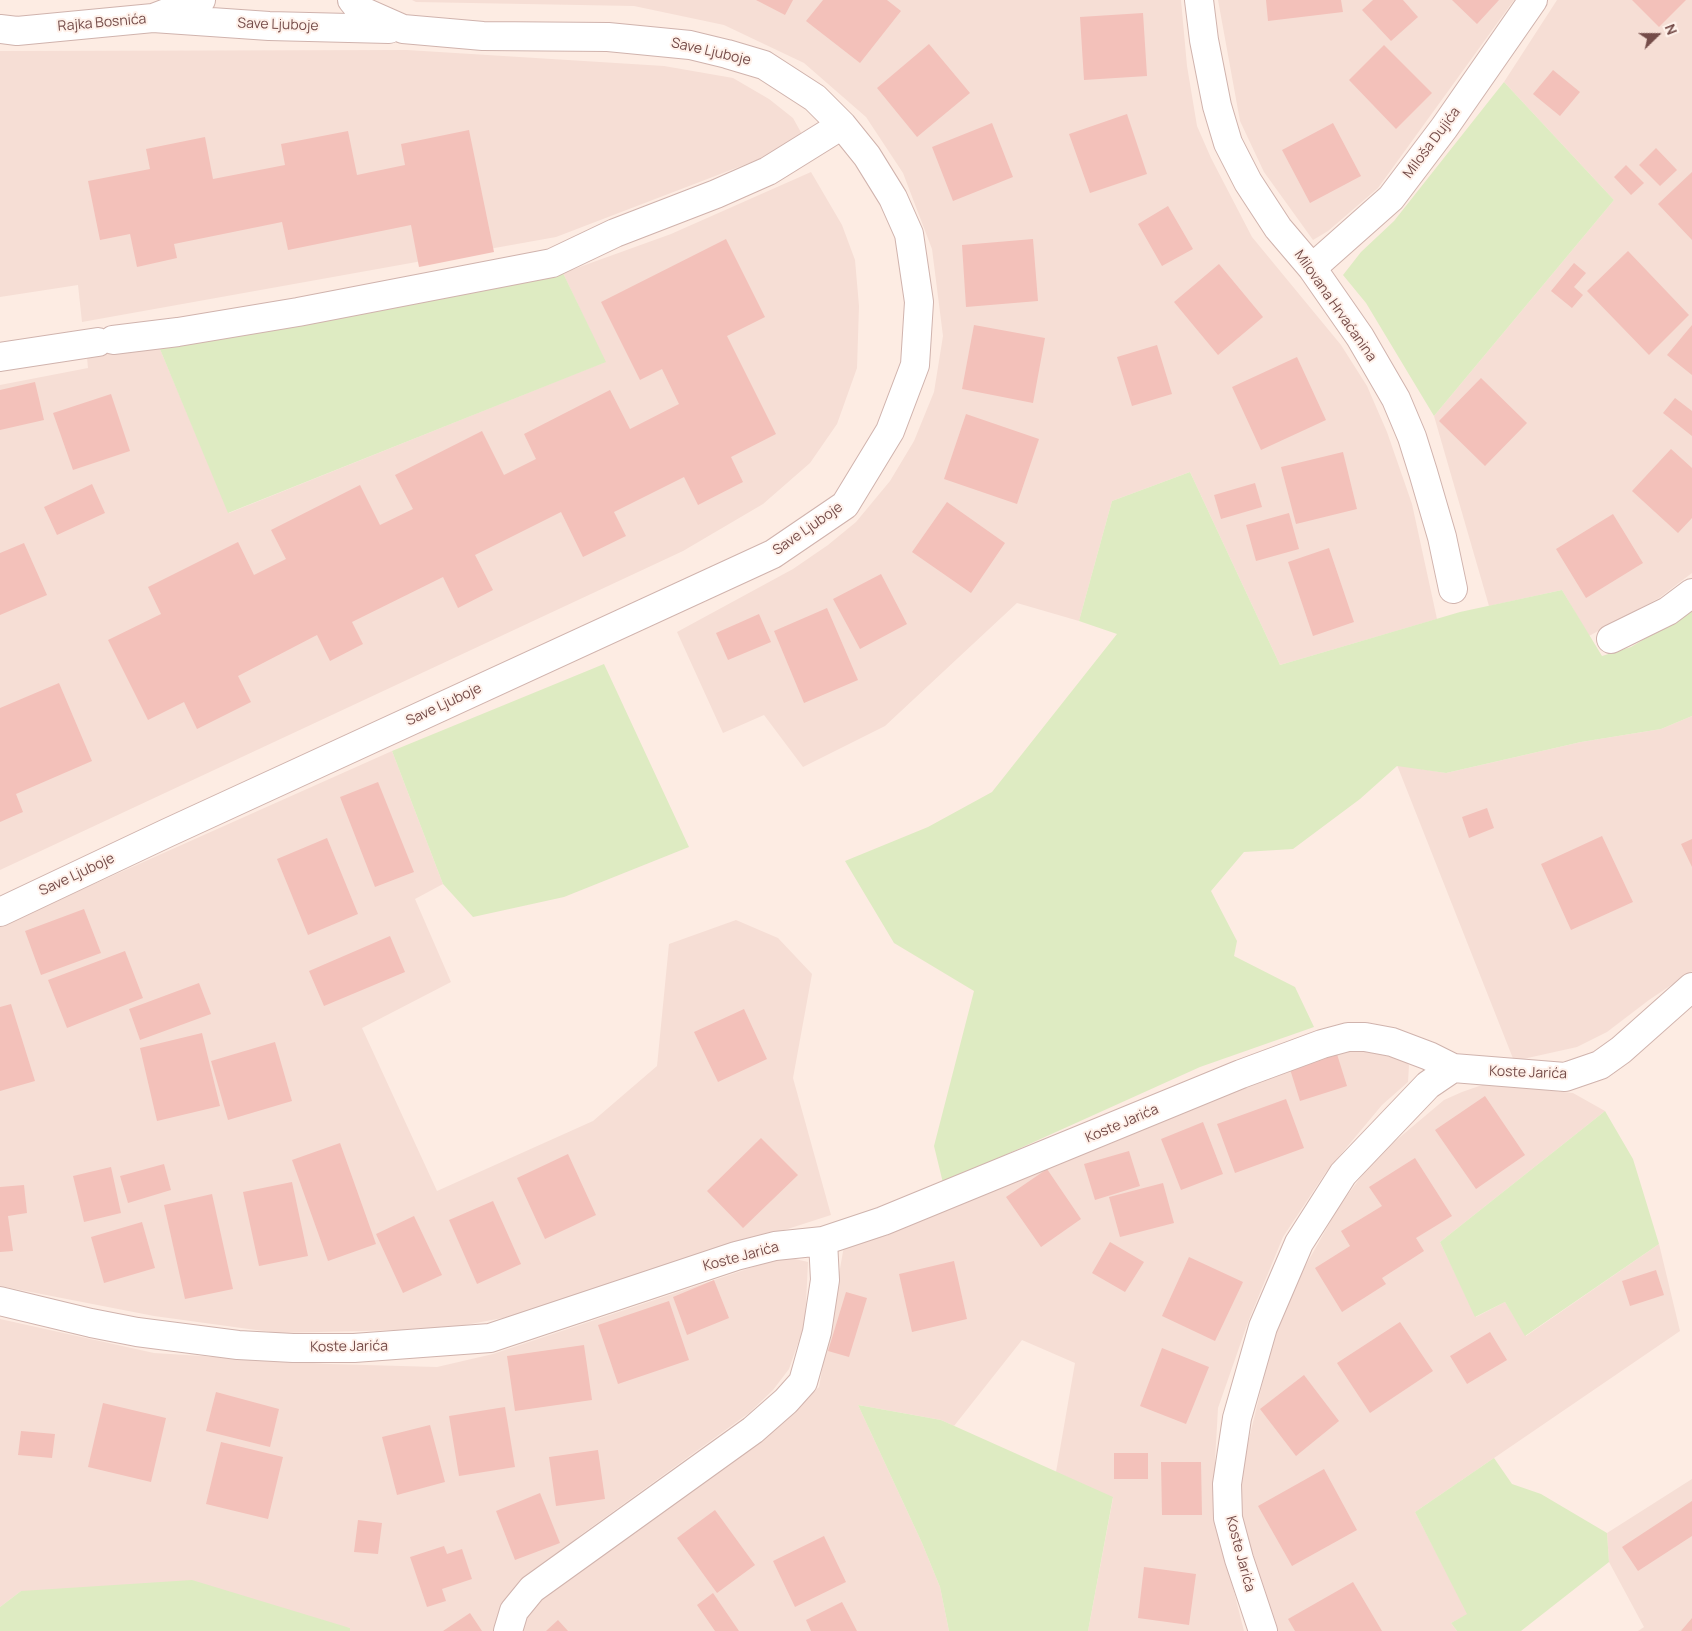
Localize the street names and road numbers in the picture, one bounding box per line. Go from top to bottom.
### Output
street label: Rajka Bosnića [57,11,147,35]
street label: Save Ljuboje [237,15,319,35]
street label: Save Ljuboje [670,35,752,69]
street label: Miloša Dujića [1400,104,1464,182]
street label: Milovana Hrvaćanina [1290,247,1380,365]
street label: Save Ljuboje [770,499,846,559]
street label: Save Ljuboje [404,680,484,730]
street label: Save Ljuboje [37,850,117,900]
street label: Koste Jarića [1489,1063,1567,1083]
street label: Koste Jarića [1083,1101,1161,1147]
street label: Koste Jarića [701,1239,781,1275]
street label: Koste Jarića [310,1338,388,1356]
street label: Koste Jarića [1222,1514,1258,1594]

